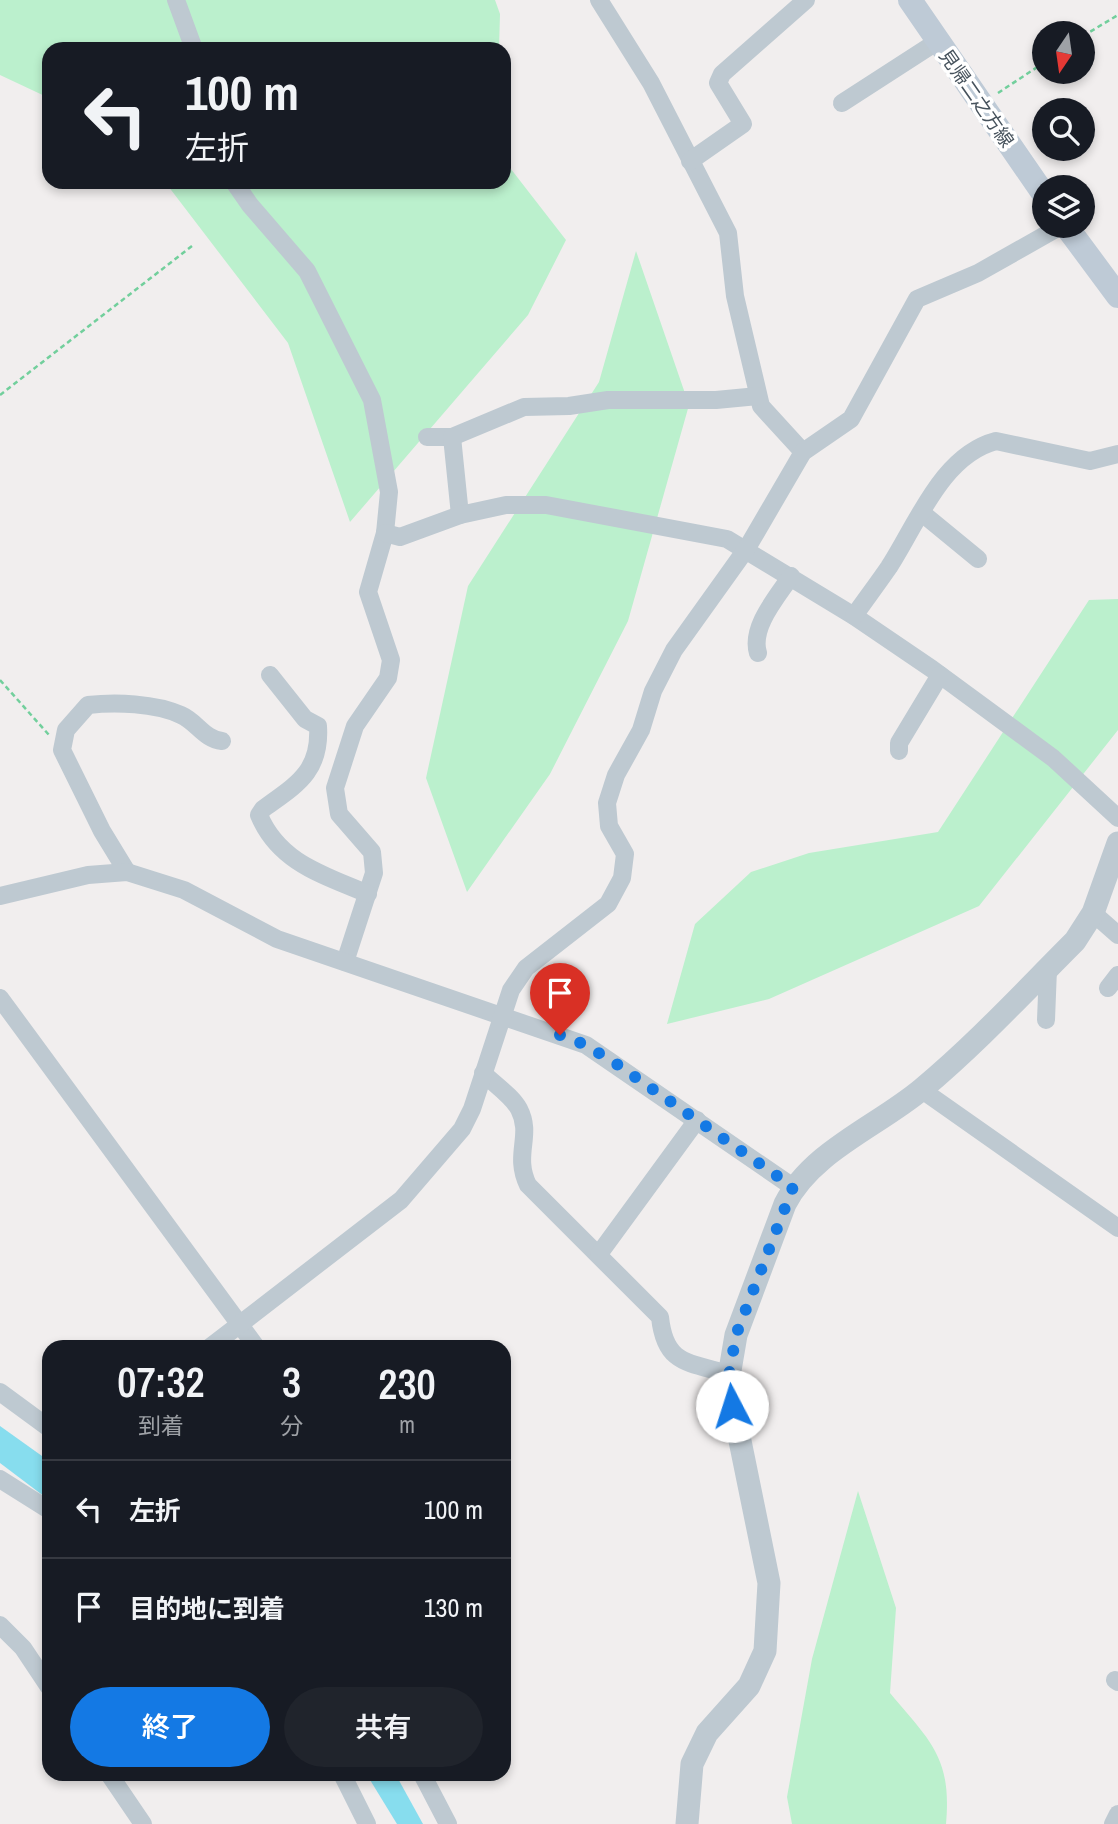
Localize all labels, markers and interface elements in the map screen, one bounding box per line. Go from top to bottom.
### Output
north arrow [1032,21,1096,84]
map controls [1032,21,1095,238]
street label: 見帰二之方線 [934,44,1020,152]
text: 100 m [185,59,299,125]
icon: left [70,70,161,161]
button: search [1032,98,1095,161]
text: 左折 [185,126,249,169]
button: layers [1032,175,1095,238]
pin [530,963,590,1035]
icon: arrive [541,974,579,1012]
text: 07:32 [117,1354,205,1410]
text: 3 [282,1354,301,1410]
text: 230 [378,1356,436,1412]
position arrow [695,1369,769,1443]
text: m [399,1409,415,1440]
text: 到着 [138,1410,184,1441]
text: 分 [280,1410,303,1441]
icon: left [70,1490,108,1528]
text: 100 m [424,1492,483,1527]
text: 左折 [129,1493,181,1528]
icon: arrive [70,1588,108,1626]
text: 130 m [424,1590,483,1625]
text: 目的地に到着 [129,1591,285,1626]
button: 終了 [70,1687,270,1767]
button: 共有 [284,1687,483,1767]

